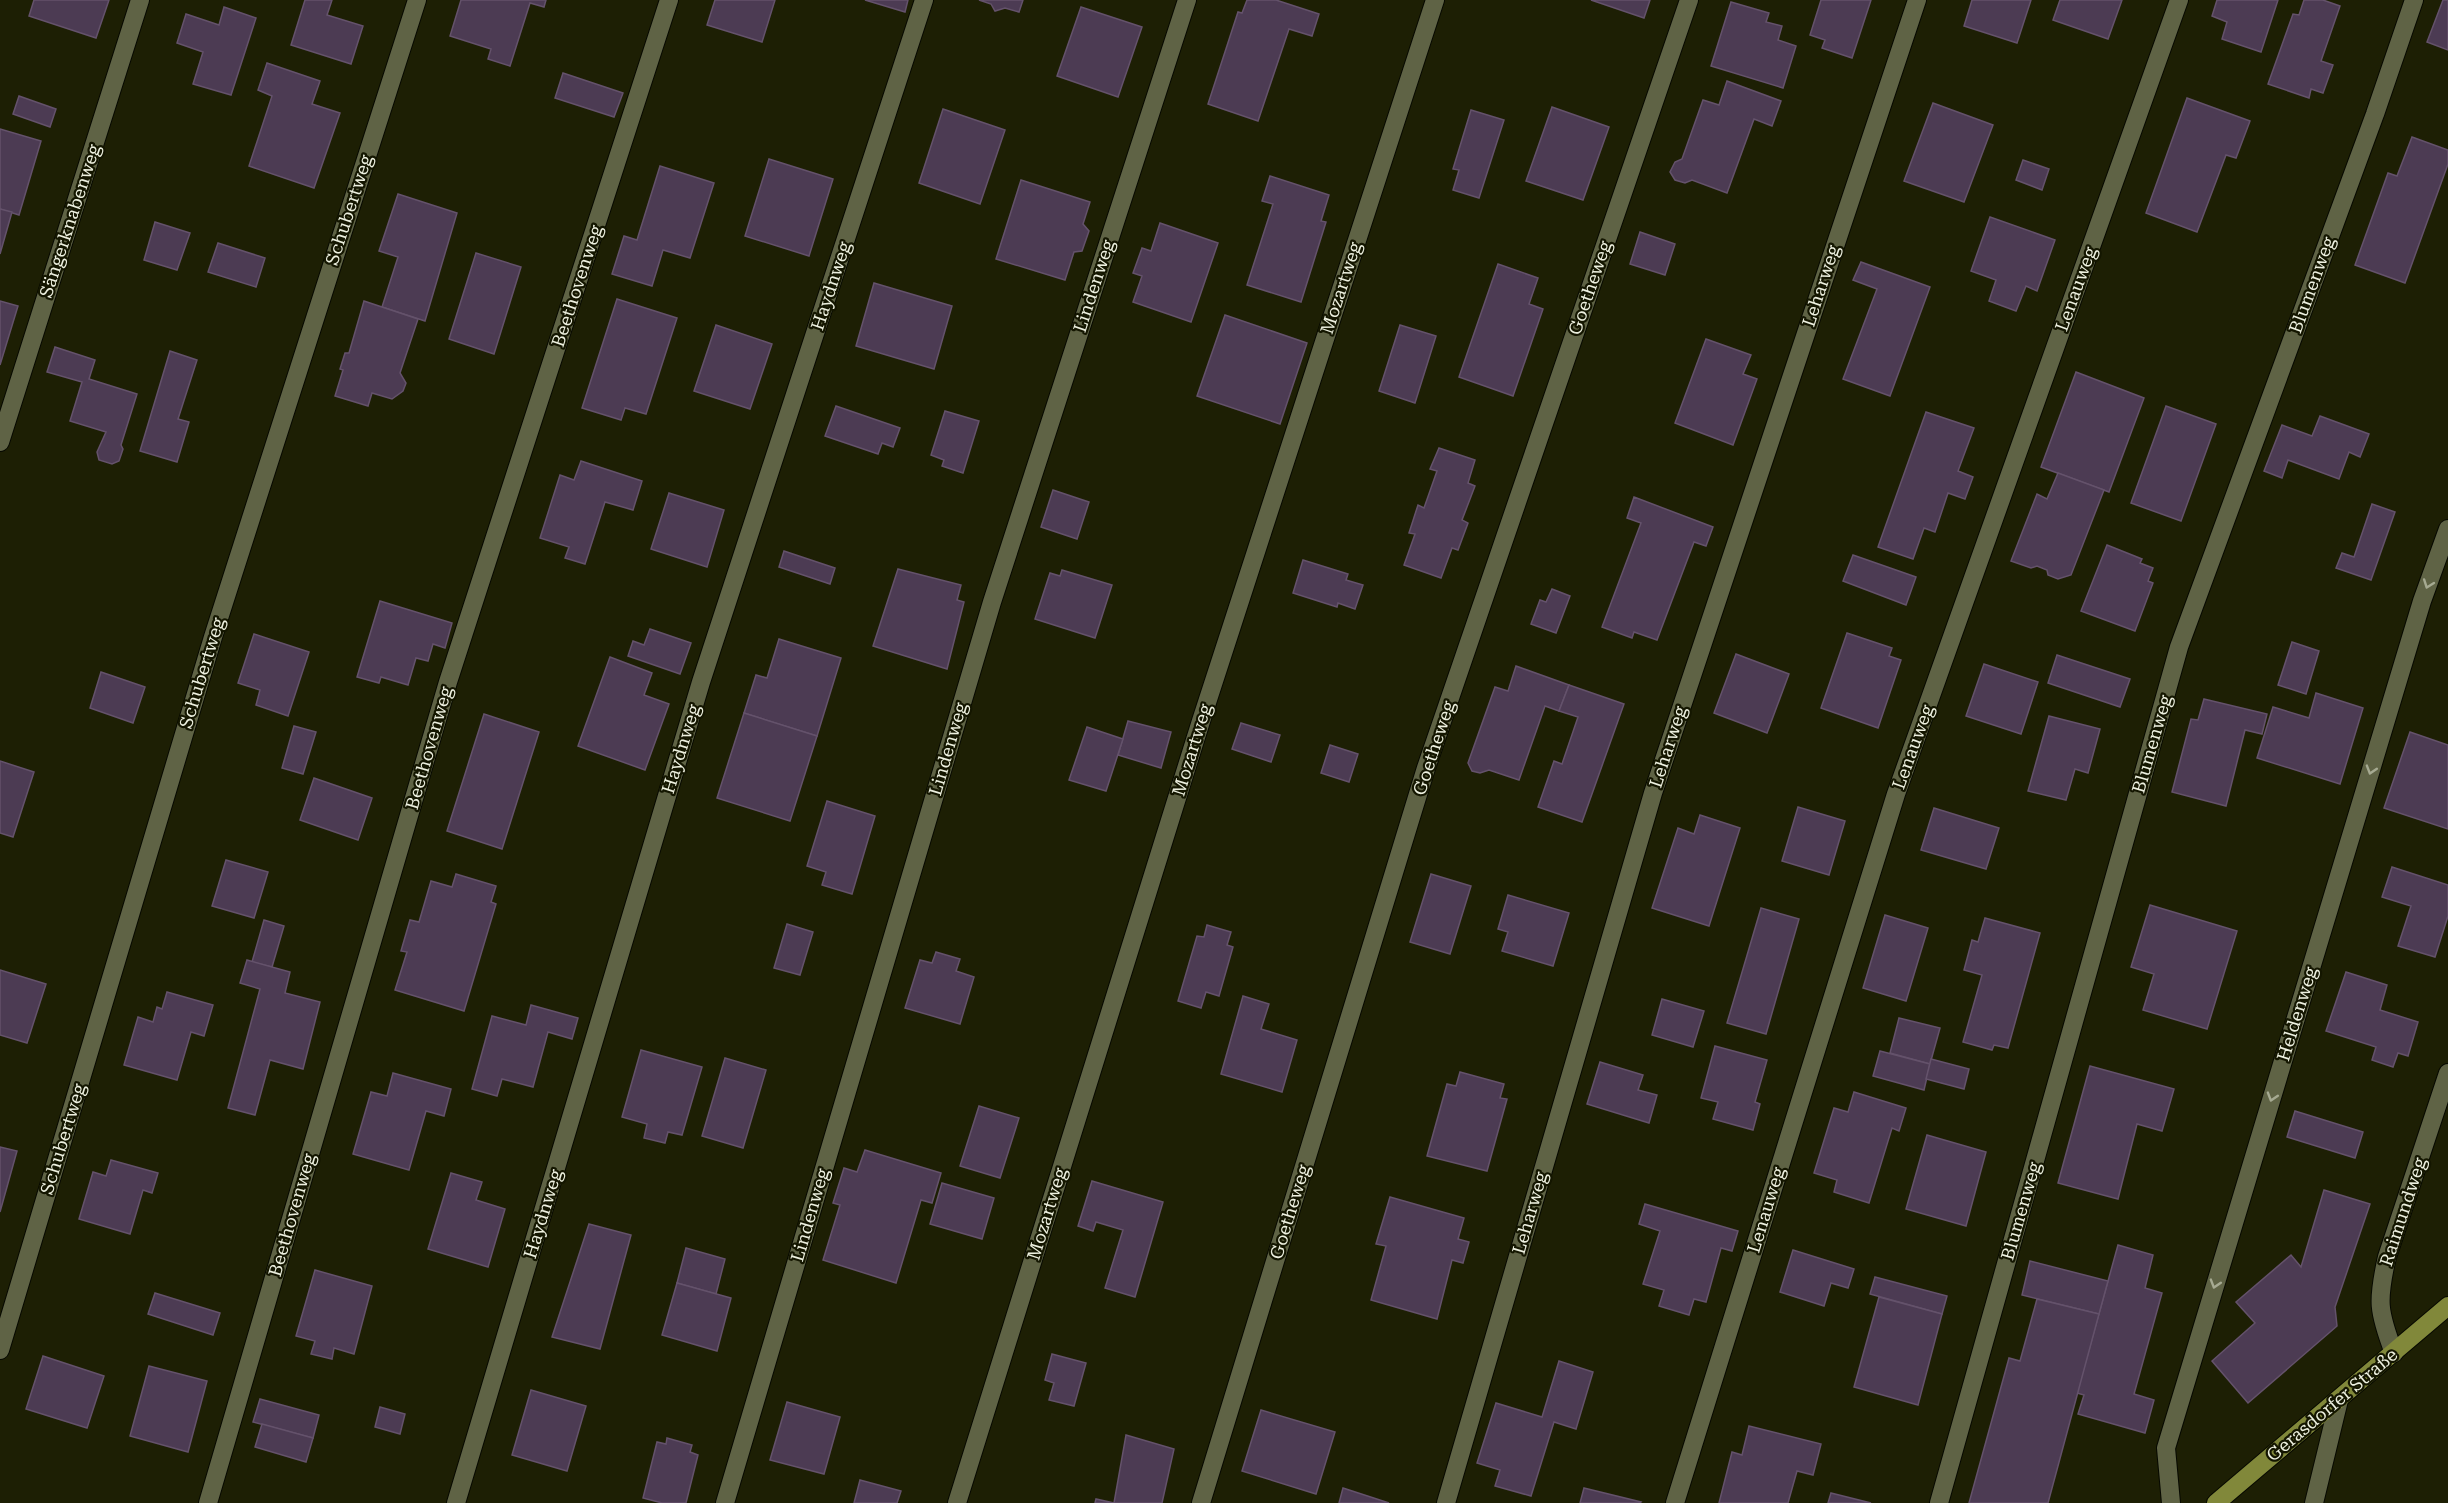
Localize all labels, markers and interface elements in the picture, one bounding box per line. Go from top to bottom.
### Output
street label: Sängerknabenweg [35,141,104,300]
street label: Schubertweg [321,151,376,268]
street label: Beethovenweg [547,222,606,349]
street label: Blumenweg [2284,233,2339,336]
street label: Lindenweg [1069,236,1119,335]
street label: Goetheweg [1564,237,1616,338]
street label: Haydnweg [806,238,855,333]
street label: Mozartweg [1316,239,1365,336]
street label: Leharweg [1797,242,1844,329]
street label: Lenauweg [2051,243,2101,334]
one-way arrow [2423,578,2436,588]
street label: Schubertweg [175,614,229,731]
street label: Beethovenweg [401,683,456,812]
street label: Blumenweg [2127,692,2176,795]
street label: Goetheweg [1408,697,1459,798]
street label: Lindenweg [924,699,971,798]
street label: Mozartweg [1168,700,1216,799]
street label: Haydnweg [657,701,704,796]
street label: Lenauweg [1888,701,1938,792]
street label: Leharweg [1644,703,1691,790]
one-way arrow [2366,764,2378,775]
street label: Heldenweg [2272,963,2321,1064]
street label: Schubertweg [36,1080,90,1197]
one-way arrow [2267,1091,2279,1102]
street label: Beethovenweg [264,1150,319,1279]
street label: Raimundweg [2375,1154,2430,1269]
street label: Blumenweg [1996,1159,2045,1262]
street label: Goetheweg [1265,1161,1314,1262]
street label: Mozartweg [1023,1164,1071,1263]
street label: Lenauweg [1743,1164,1789,1255]
street label: Lindenweg [786,1165,833,1264]
street label: Haydnweg [519,1166,566,1261]
street label: Leharweg [1508,1169,1551,1256]
one-way arrow [2210,1278,2222,1289]
street label: Gerasdorfer Straße [2262,1344,2401,1465]

